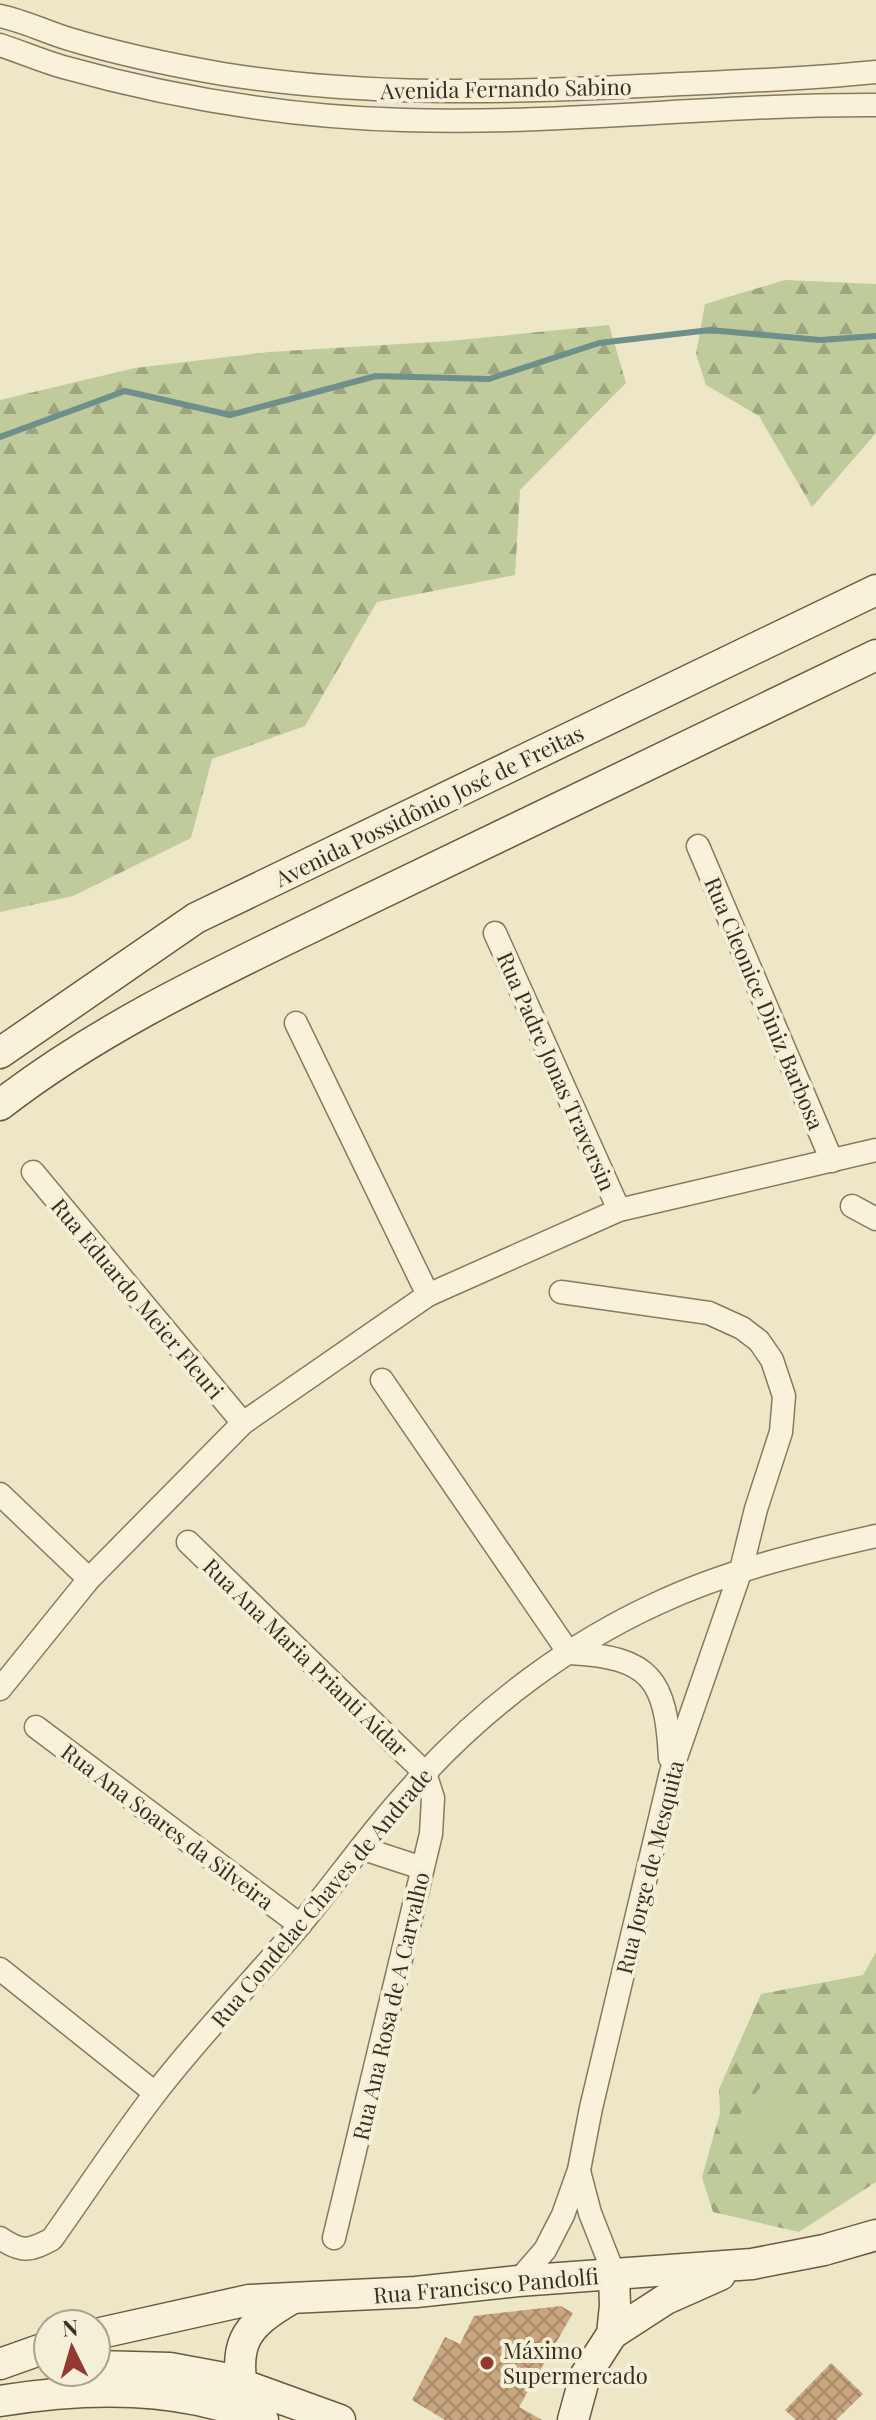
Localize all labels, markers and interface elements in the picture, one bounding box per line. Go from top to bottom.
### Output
street label: Avenida Fernando Sabino [379,71,632,105]
street label: Avenida Possidônio José de Freitas [269,717,588,893]
street label: Rua Cleonice Diniz Barbosa [698,872,832,1134]
street label: Rua Padre Jonas Traversin [491,947,623,1195]
street label: Rua Eduardo Meier Fleuri [45,1191,231,1405]
street label: Rua Ana Maria Prianti Aidar [197,1551,415,1763]
street label: Rua Ana Soares da Silveira [56,1736,280,1916]
street label: Rua Jorge de Mesquita [608,1757,690,1977]
street label: Rua Condelac Chaves de Andrade [203,1761,439,2033]
street label: Rua Ana Rosa de A Carvalho [344,1869,436,2143]
street label: Rua Francisco Pandolfi [372,2260,600,2310]
north arrow [32,2308,112,2388]
text: N [61,2311,80,2343]
place label: Máximo Supermercado [503,2335,648,2390]
marker: Máximo Supermercado [478,2354,496,2372]

